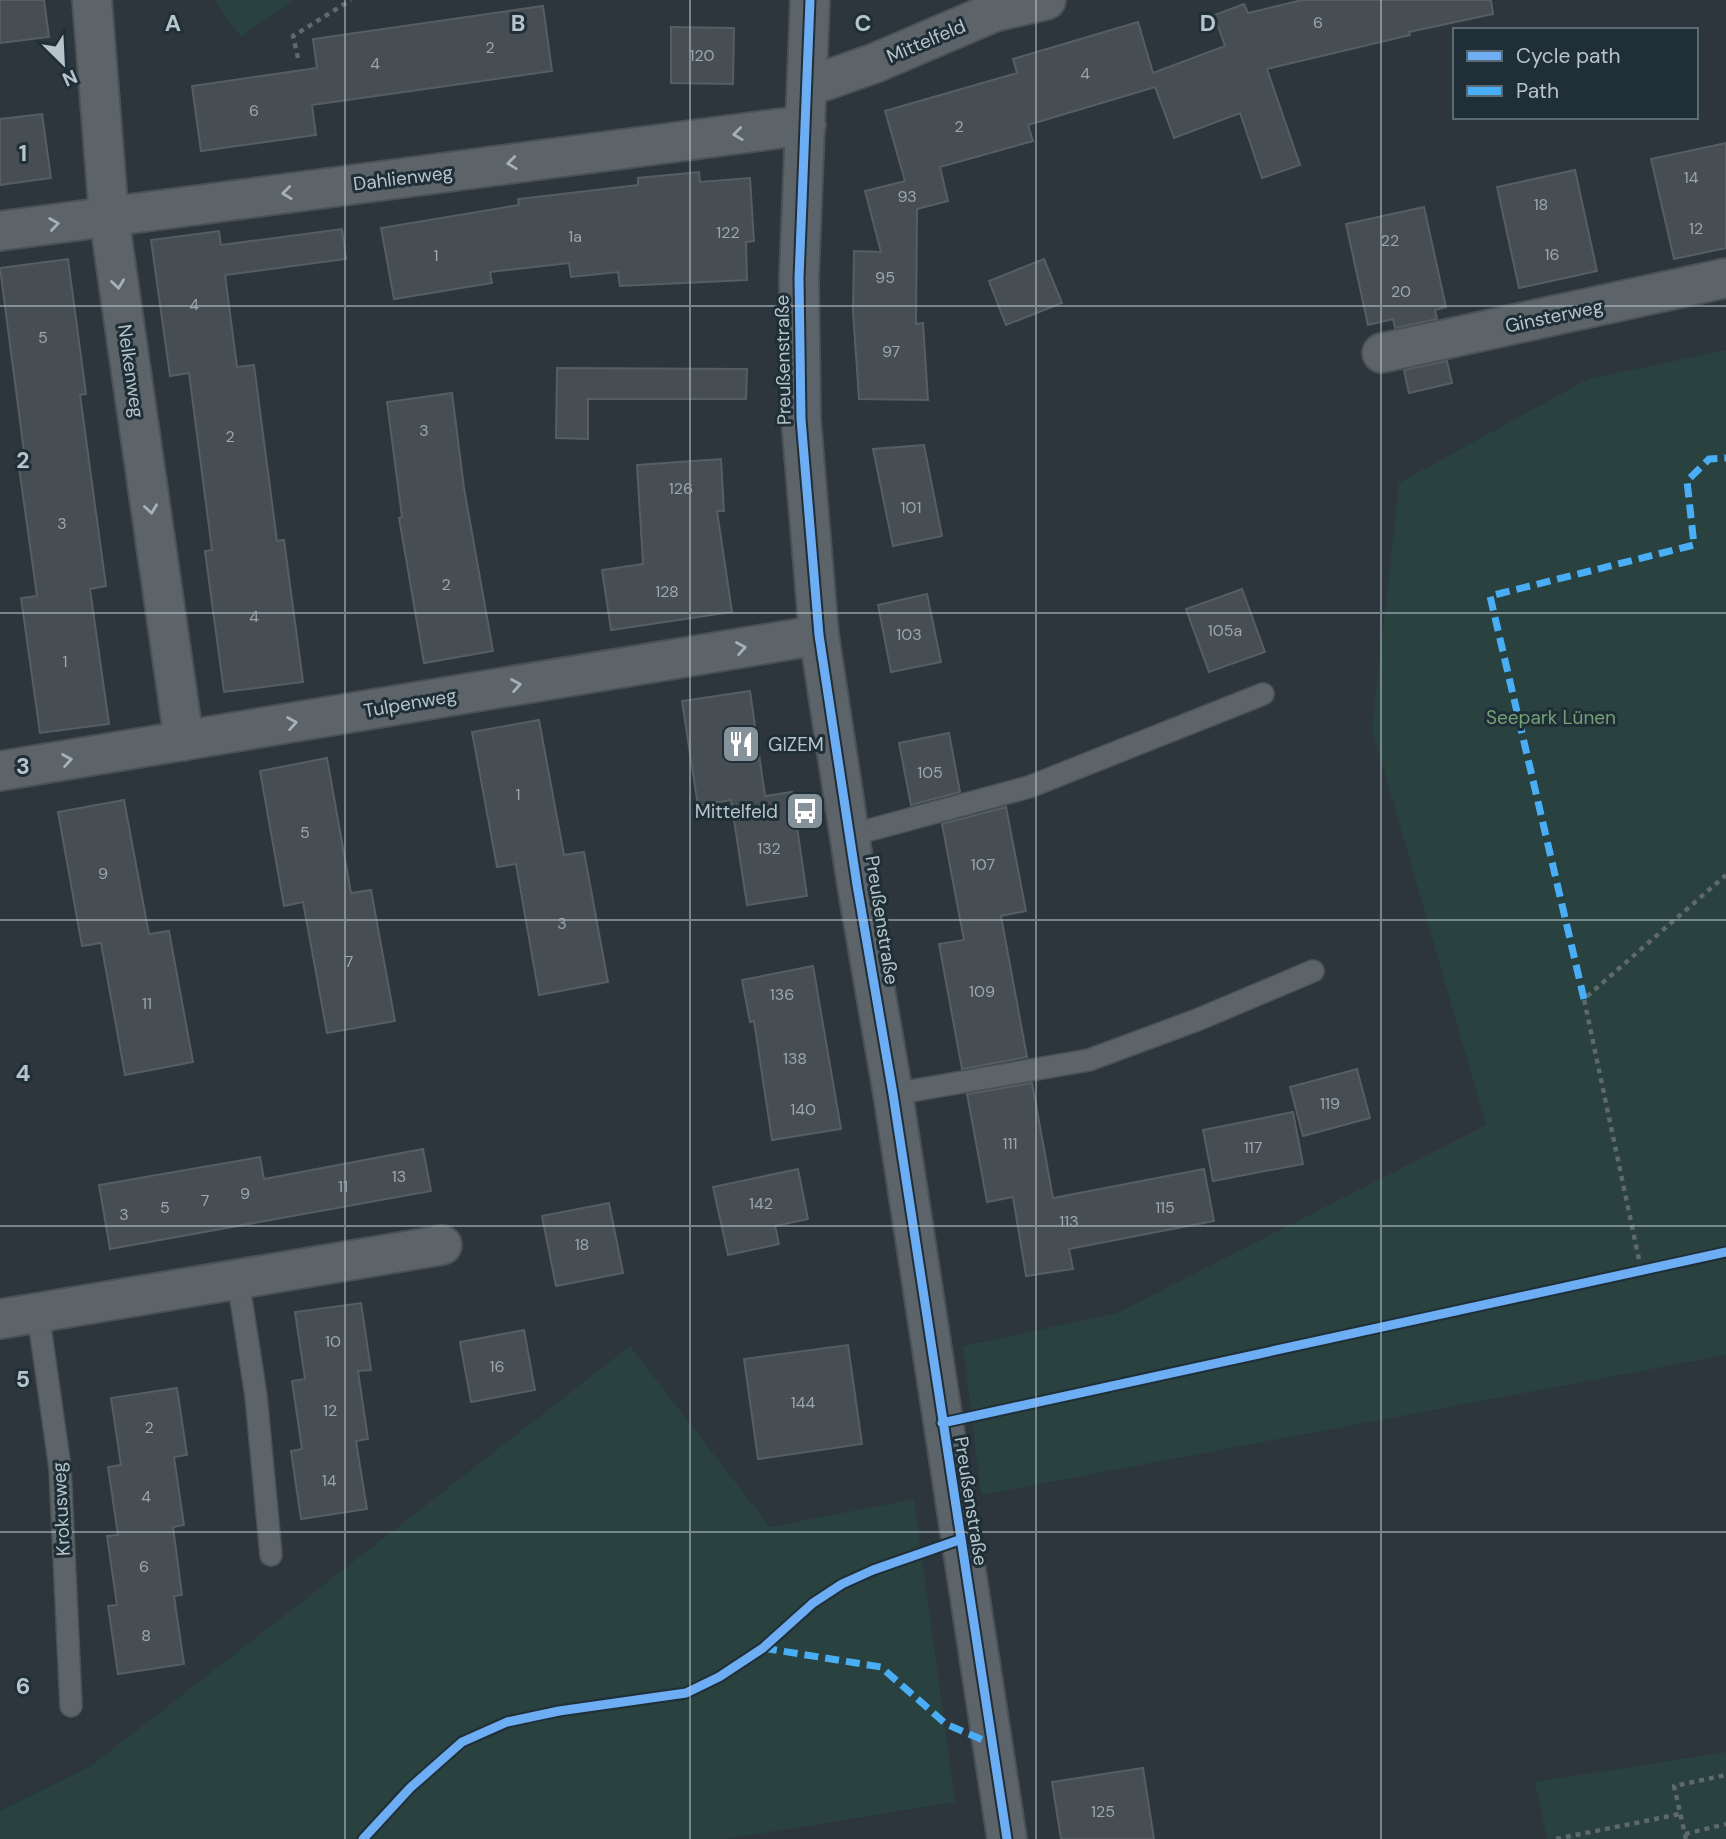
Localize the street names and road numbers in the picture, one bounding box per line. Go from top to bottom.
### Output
street label: Mittelfeld [883,13,969,69]
street label: Dahlienweg [352,159,455,197]
street label: Ginsterweg [1503,293,1606,339]
street label: Preußenstraße [769,295,797,425]
street label: Nelkenweg [112,323,150,420]
street label: Tulpenweg [362,682,459,723]
street label: Preußenstraße [859,854,905,986]
street label: Preußenstraße [948,1435,994,1567]
street label: Krokusweg [46,1461,76,1557]

